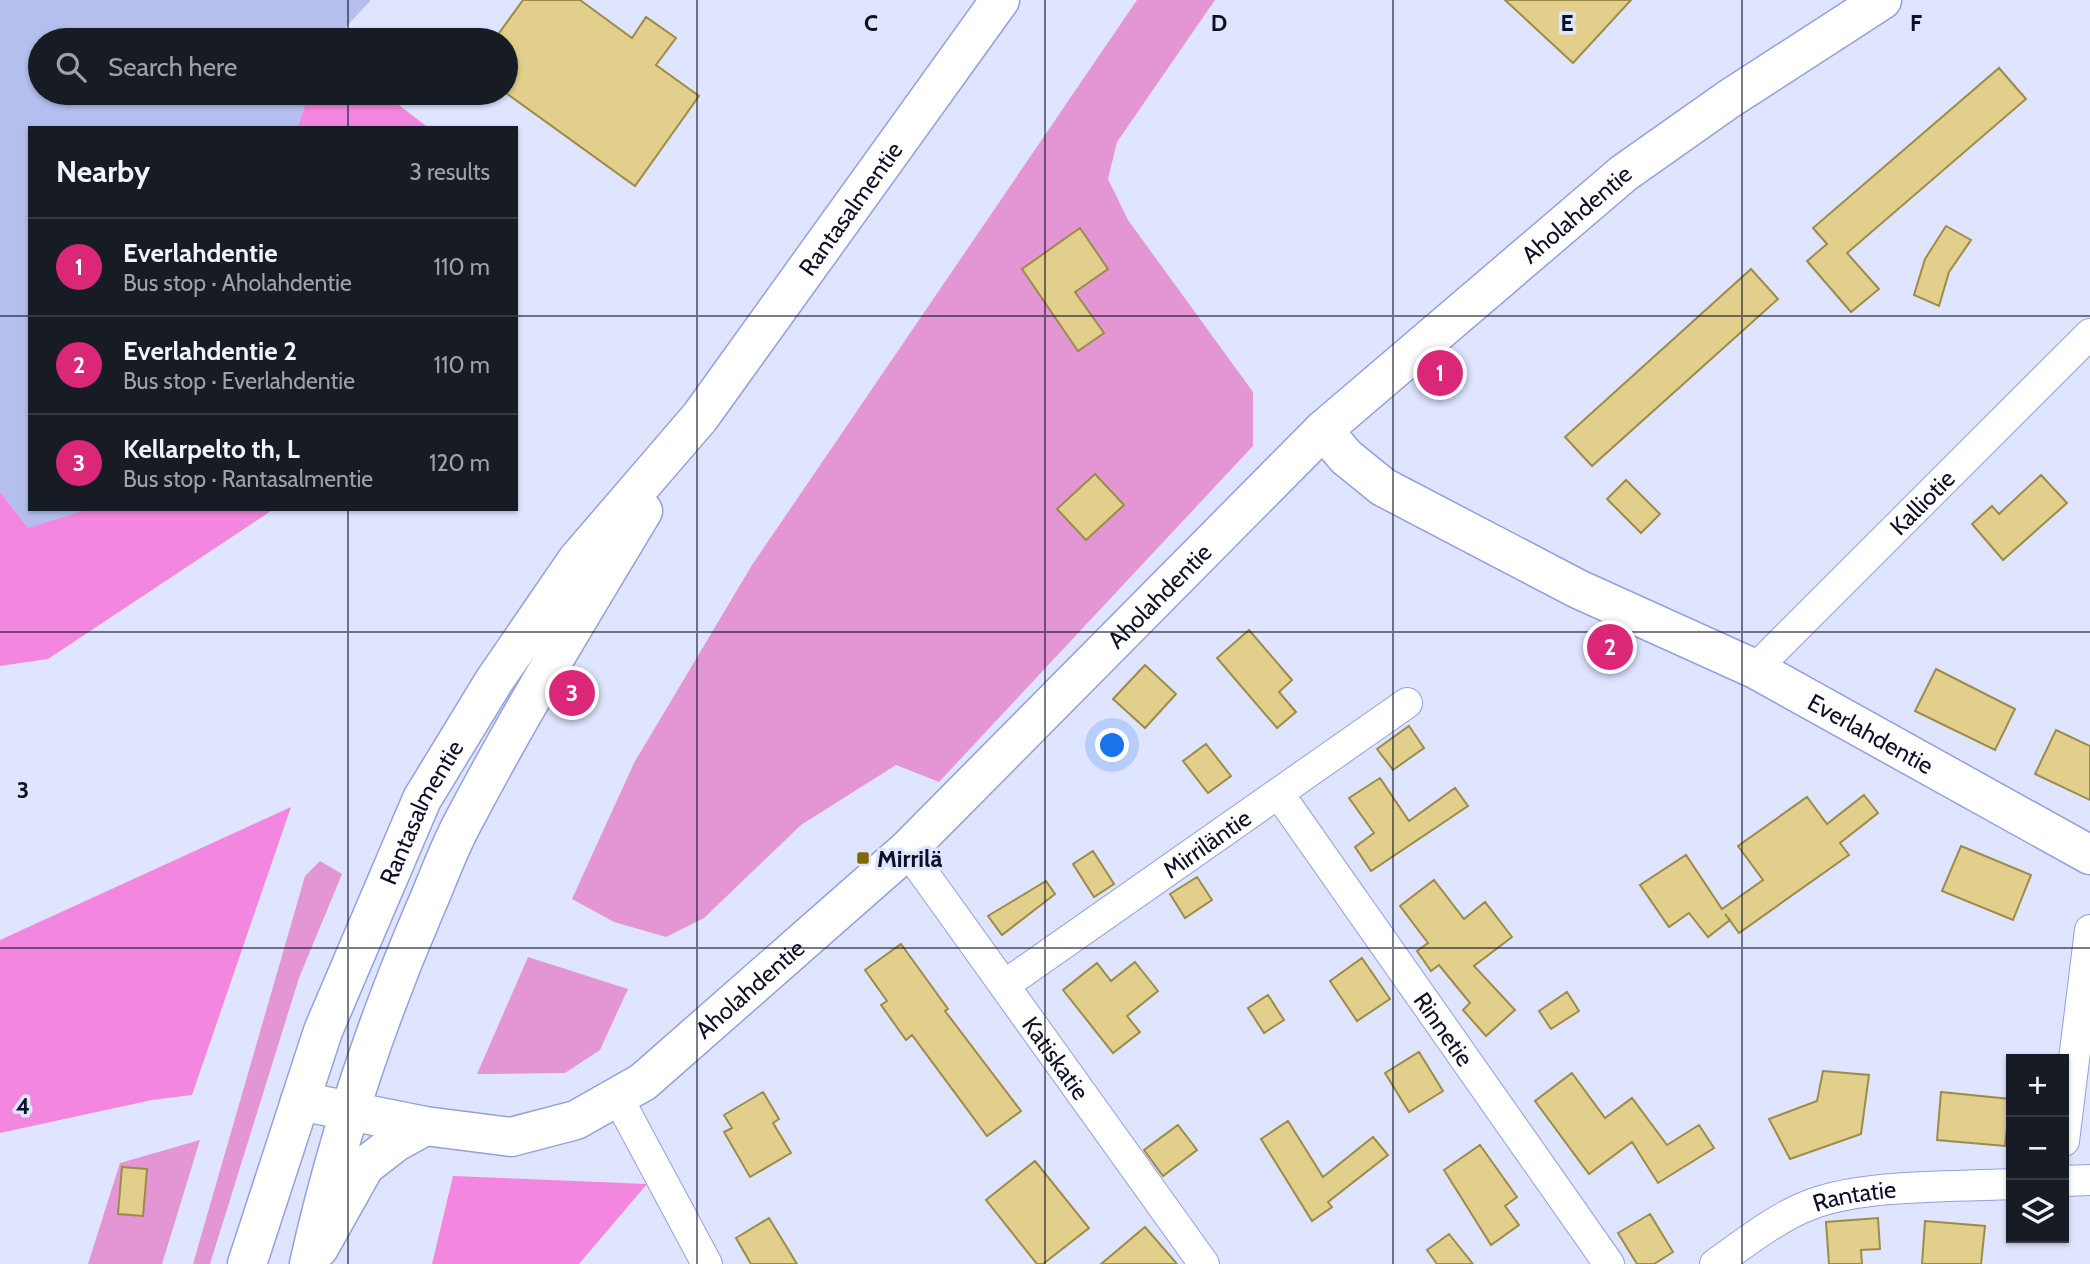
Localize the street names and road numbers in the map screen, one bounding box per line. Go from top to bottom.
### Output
street label: Rantasalmentie [792,136,908,281]
street label: Aholahdentie [1515,159,1637,269]
street label: Kalliotie [1883,464,1960,541]
street label: Aholahdentie [1101,537,1217,654]
street label: Everlahdentie [1803,687,1939,780]
street label: Rantasalmentie [373,735,469,889]
street label: Mirriläntie [1157,803,1256,884]
street label: Aholahdentie [689,933,810,1044]
street label: Rinnetie [1408,986,1480,1072]
street label: Katiskatie [1017,1011,1096,1105]
street label: Rantatie [1809,1174,1897,1217]

